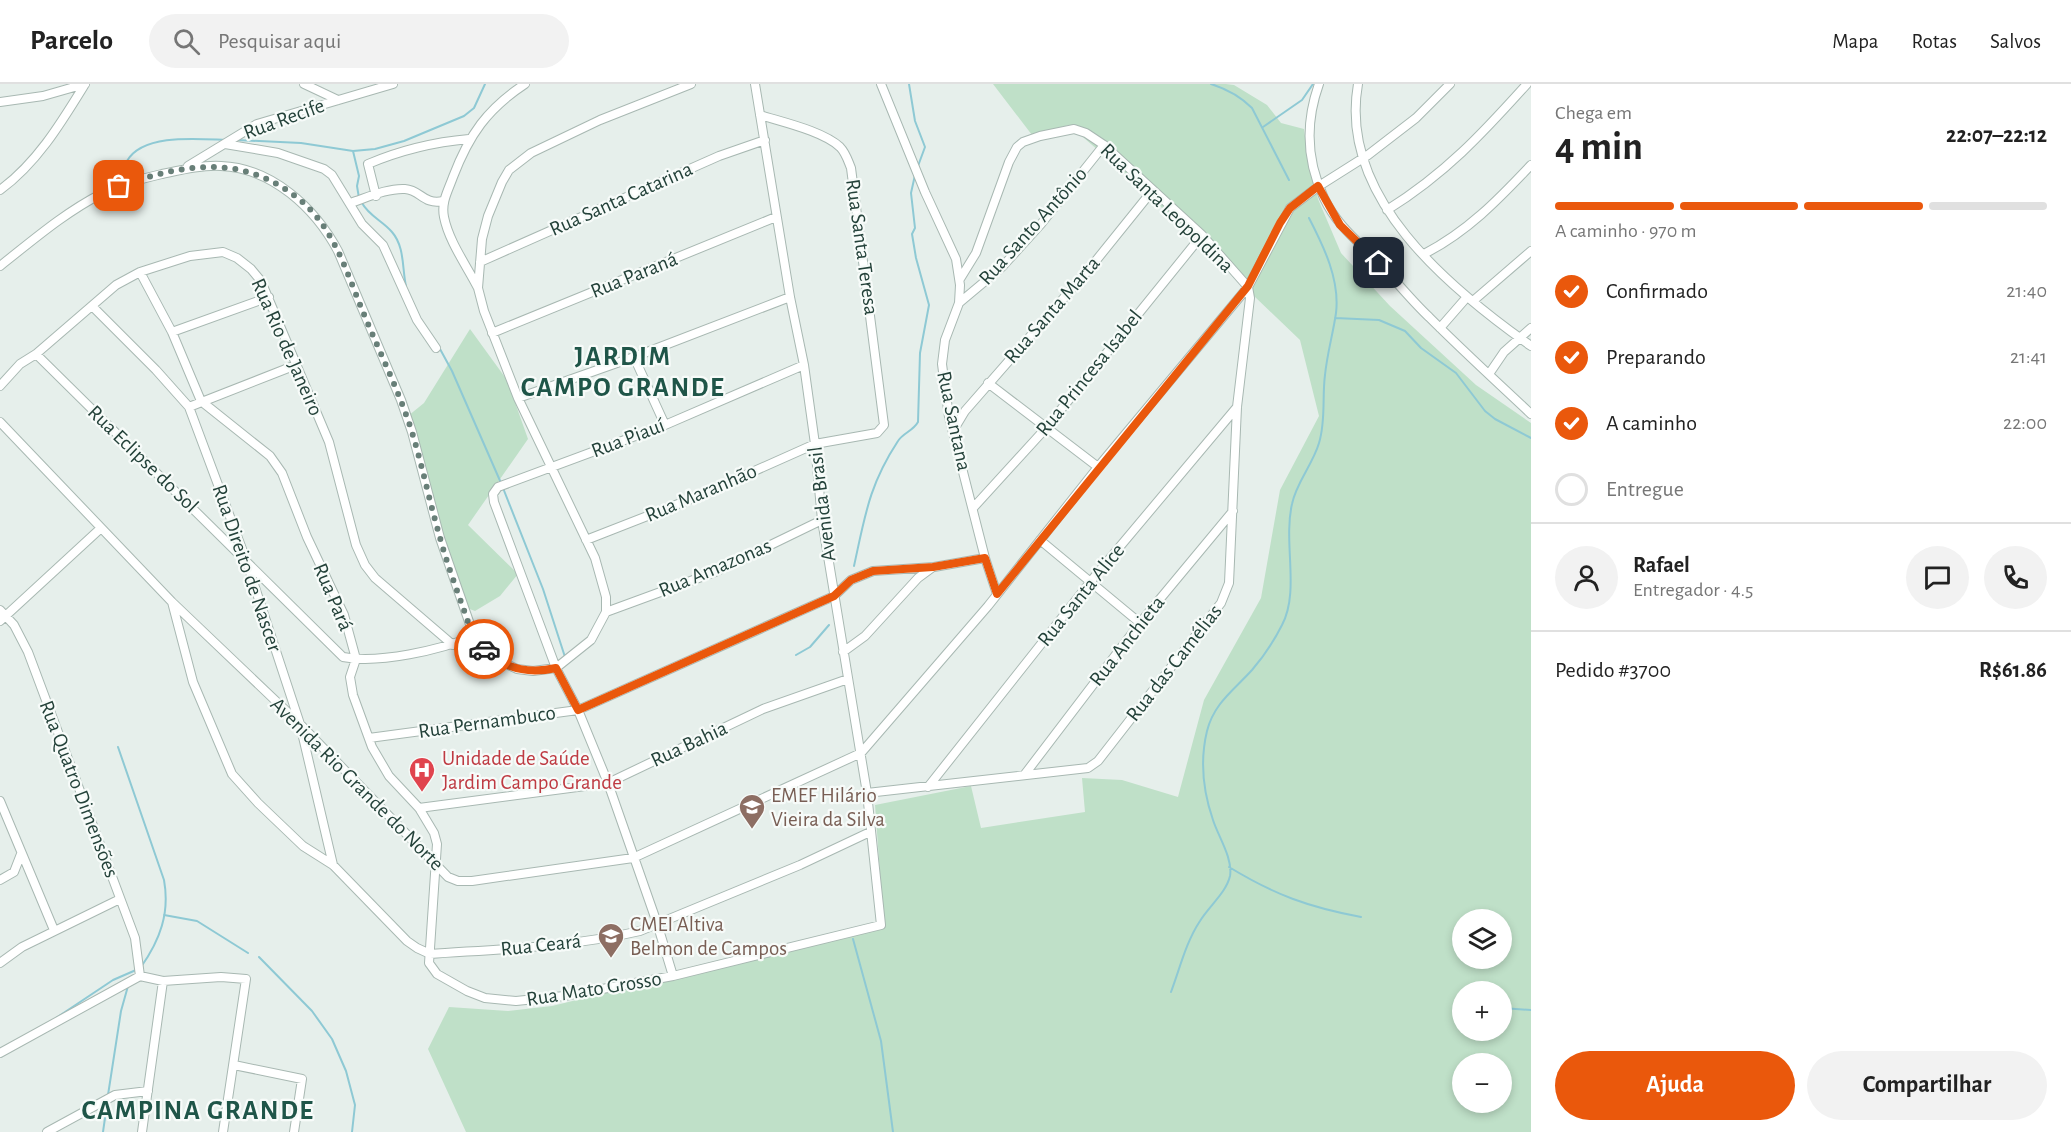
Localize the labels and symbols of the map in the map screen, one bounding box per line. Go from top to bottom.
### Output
street label: Rua Recife [241,95,327,143]
street label: Rua Santa Leopoldina [1096,139,1238,277]
street label: Rua Santa Catarina [546,158,696,240]
pin [93,160,144,211]
street label: Rua Santo Antônio [975,163,1091,289]
street label: Rua Santa Teresa [842,178,882,317]
pin [1353,237,1404,288]
street label: Rua Paraná [588,248,681,302]
street label: Rua Santa Marta [1000,252,1104,367]
street label: Rua Rio de Janeiro [247,275,327,419]
street label: Rua Princesa Isabel [1032,306,1146,440]
district label: JARDIM CAMPO GRANDE [521,343,725,401]
street label: Rua Santana [933,369,975,473]
street label: Rua Eclipse do Sol [84,401,202,517]
street label: Rua Piauí [588,414,668,462]
street label: Avenida Brasil [805,445,839,563]
street label: Rua Maranhão [642,460,760,526]
street label: Rua Direito de Nascer [209,482,286,655]
street label: Rua Amazonas [656,535,774,601]
street label: Rua Santa Alice [1034,540,1128,650]
street label: Rua Pará [309,560,357,634]
street label: Rua Anchieta [1085,592,1169,690]
street label: Rua das Camélias [1122,601,1226,725]
courier [454,619,514,679]
street label: Avenida Rio Grande do Norte [266,693,448,875]
street label: Rua Quatro Dimensões [36,698,122,880]
street label: Rua Pernambuco [417,702,557,742]
street label: Rua Bahia [647,717,731,771]
place label: Unidade de Saúde Jardim Campo Grande [442,748,622,793]
hospital icon: Unidade de Saúde Jardim Campo Grande [407,755,437,793]
place label: EMEF Hilário Vieira da Silva [771,785,885,830]
school or university icon: EMEF Hilário Vieira da Silva [737,792,767,830]
place label: CMEI Altiva Belmon de Campos [630,914,787,959]
school or university icon: CMEI Altiva Belmon de Campos [596,921,626,959]
street label: Rua Ceará [500,930,583,960]
street label: Rua Mato Grosso [525,968,663,1010]
district label: CAMPINA GRANDE [82,1097,314,1124]

